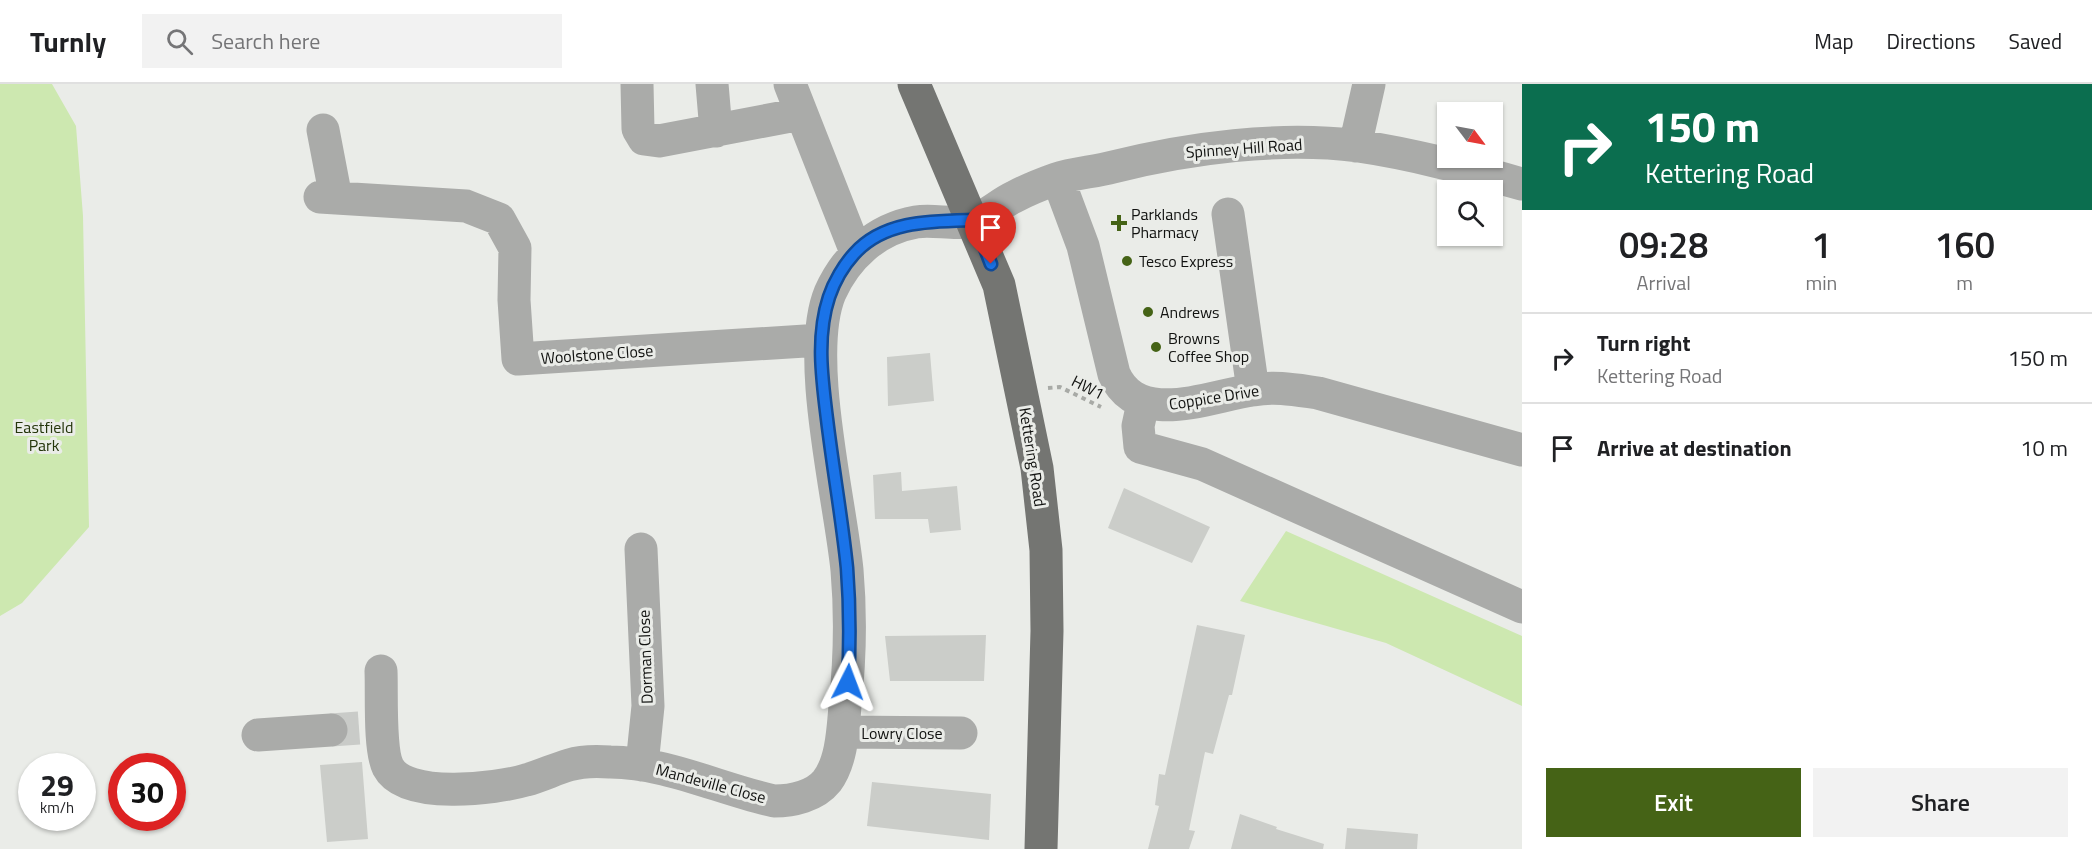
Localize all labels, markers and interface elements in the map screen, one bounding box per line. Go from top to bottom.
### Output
search box [142,14,562,68]
text: Turnly [30,20,106,63]
text: Search here [211,24,320,58]
icon: search [163,25,196,58]
text: Map [1814,25,1854,57]
text: Directions [1887,25,1976,57]
text: Saved [2009,25,2062,57]
text: 150 m [1645,94,1760,158]
north arrow [1437,102,1503,168]
map controls [1437,102,1503,246]
icon: right [1546,108,1624,186]
street label: Spinney Hill Road [1185,132,1303,164]
text: Kettering Road [1645,152,1814,193]
button: search [1437,180,1503,246]
pin [965,202,1016,264]
place label: Parklands Pharmacy [1131,202,1199,244]
icon: arrive [974,211,1007,244]
marker: Parklands Pharmacy [1112,216,1126,230]
text: 09:28 [1619,217,1708,272]
text: 1 [1811,217,1831,272]
text: 160 [1934,217,1995,272]
place label: Tesco Express [1139,249,1233,273]
marker: Tesco Express [1120,254,1134,268]
text: Arrival [1637,267,1691,298]
text: min [1805,267,1837,298]
text: m [1956,267,1973,298]
place label: Andrews [1160,300,1220,324]
marker: Andrews [1141,305,1155,319]
place label: Browns Coffee Shop [1168,326,1249,368]
text: Turn right [1597,326,1691,360]
street label: Woolstone Close [540,338,654,370]
marker: Browns Coffee Shop [1149,340,1163,354]
text: 150 m [2008,341,2068,375]
icon: right [1546,342,1579,375]
text: Kettering Road [1597,360,1722,391]
street label: HW1 [1067,369,1109,405]
street label: Coppice Drive [1167,378,1261,416]
street label: Kettering Road [1013,406,1053,508]
park label: Eastfield Park [15,415,73,457]
text: Arrive at destination [1597,431,1792,465]
text: 10 m [2020,431,2068,465]
icon: arrive [1546,432,1579,465]
street label: Dorman Close [631,610,659,704]
position arrow [816,650,880,714]
street label: Lowry Close [861,721,943,745]
speed limit sign: 30 [108,753,186,831]
street label: Mandeville Close [653,757,769,809]
text: 29 [40,762,74,808]
button: Exit [1546,768,1801,837]
button: Share [1813,768,2068,837]
text: km/h [40,796,74,819]

